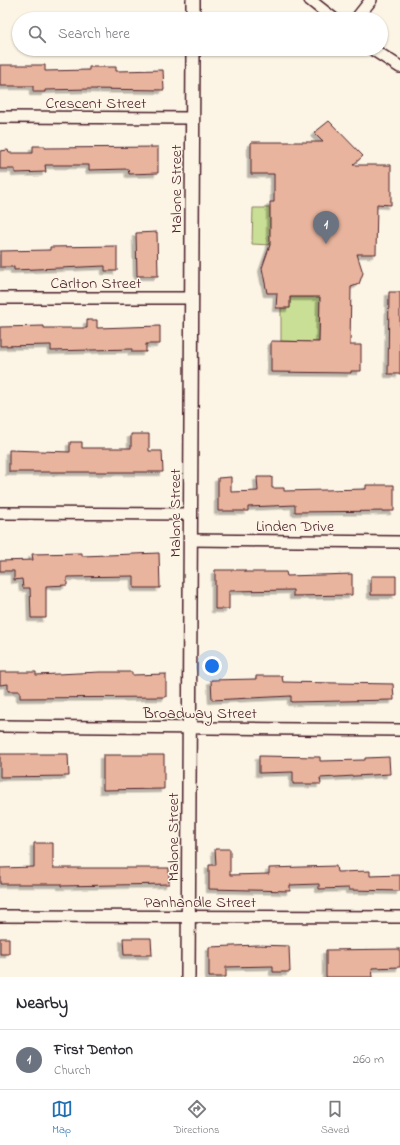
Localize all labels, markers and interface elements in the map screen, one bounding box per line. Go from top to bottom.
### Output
search box [12,12,388,56]
icon: search [26,23,48,45]
text: Search here [58,23,130,45]
street label: Crescent Street [46,92,147,116]
street label: Malone Street [165,144,189,233]
pin: 1 [313,211,339,244]
street label: Carlton Street [51,272,142,296]
street label: Malone Street [164,468,188,557]
street label: Linden Drive [256,515,335,539]
your location [202,656,222,676]
street label: Broadway Street [142,702,258,726]
street label: Malone Street [162,792,186,881]
street label: Panhandle Street [144,891,257,915]
text: Nearby [16,991,68,1016]
text: First Denton [54,1039,133,1061]
text: 1 [27,1050,31,1069]
text: 260 m [353,1050,384,1069]
text: Church [54,1061,91,1080]
tab: Map [51,1098,73,1138]
tab: Directions [174,1098,219,1138]
tab: Saved [321,1098,349,1138]

